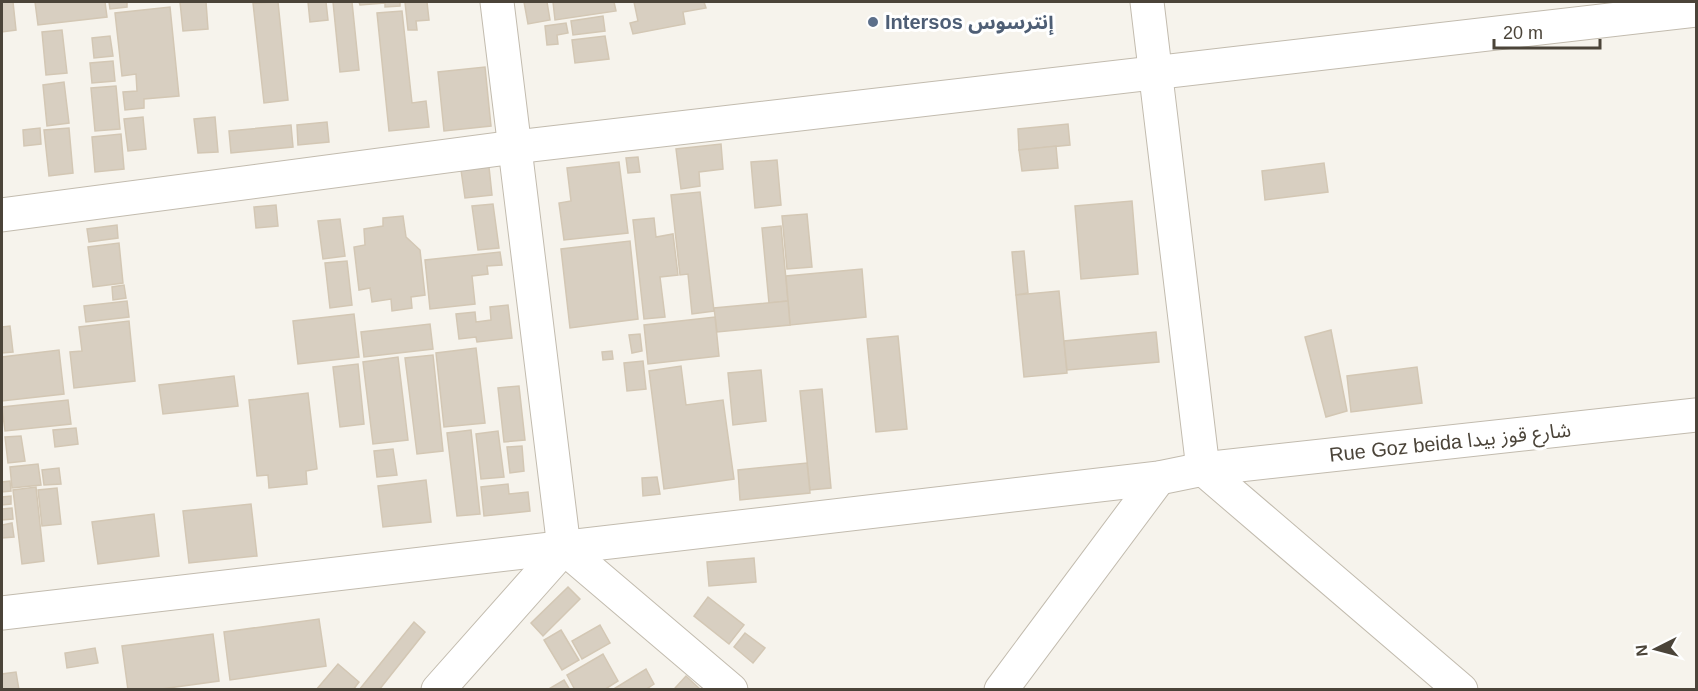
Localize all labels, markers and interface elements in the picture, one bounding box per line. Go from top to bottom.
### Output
place label: Intersos إنترسوس [885,11,1054,36]
scale bar [1494,12,1600,50]
marker: Intersos إنترسوس [866,15,880,29]
text: 20 m [1503,23,1543,43]
street label: Rue Goz beida شارع قوز بيدا [1328,418,1572,470]
north arrow [1626,619,1686,679]
text: N [1633,644,1651,657]

